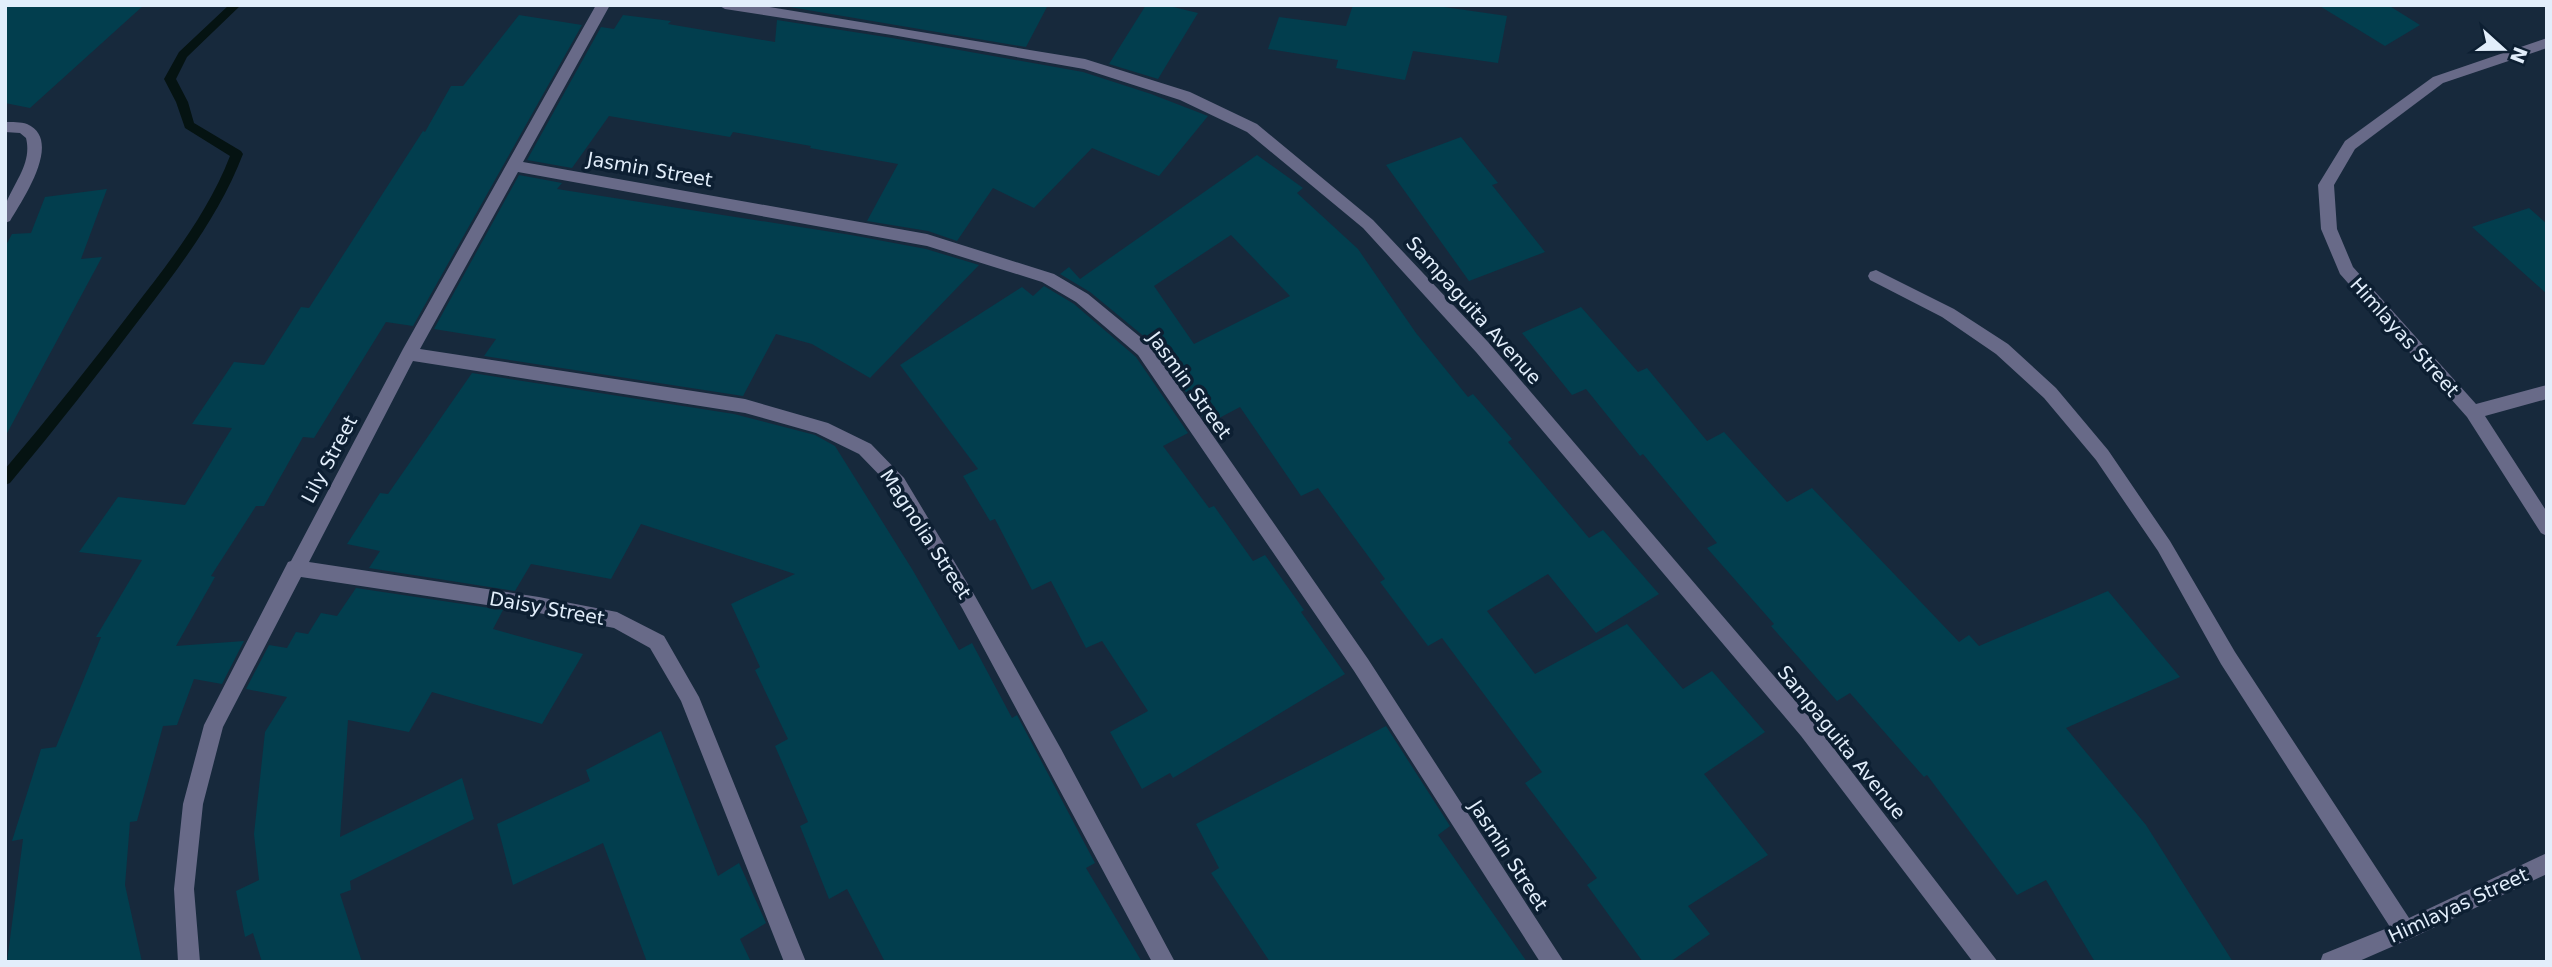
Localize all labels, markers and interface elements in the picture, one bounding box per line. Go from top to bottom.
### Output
north arrow [2468,14,2538,84]
text: N [2506,44,2532,66]
street label: Jasmin Street [585,147,714,191]
street label: Sampaguita Avenue [1402,232,1546,388]
street label: Himlayas Street [2346,273,2464,401]
street label: Jasmin Street [1143,326,1236,443]
street label: Lily Street [297,411,361,507]
street label: Magnolia Street [876,465,976,603]
street label: Daisy Street [488,587,606,629]
street label: Sampaguita Avenue [1773,661,1911,823]
street label: Jasmin Street [1465,795,1553,914]
street label: Himlayas Street [2385,863,2531,947]

